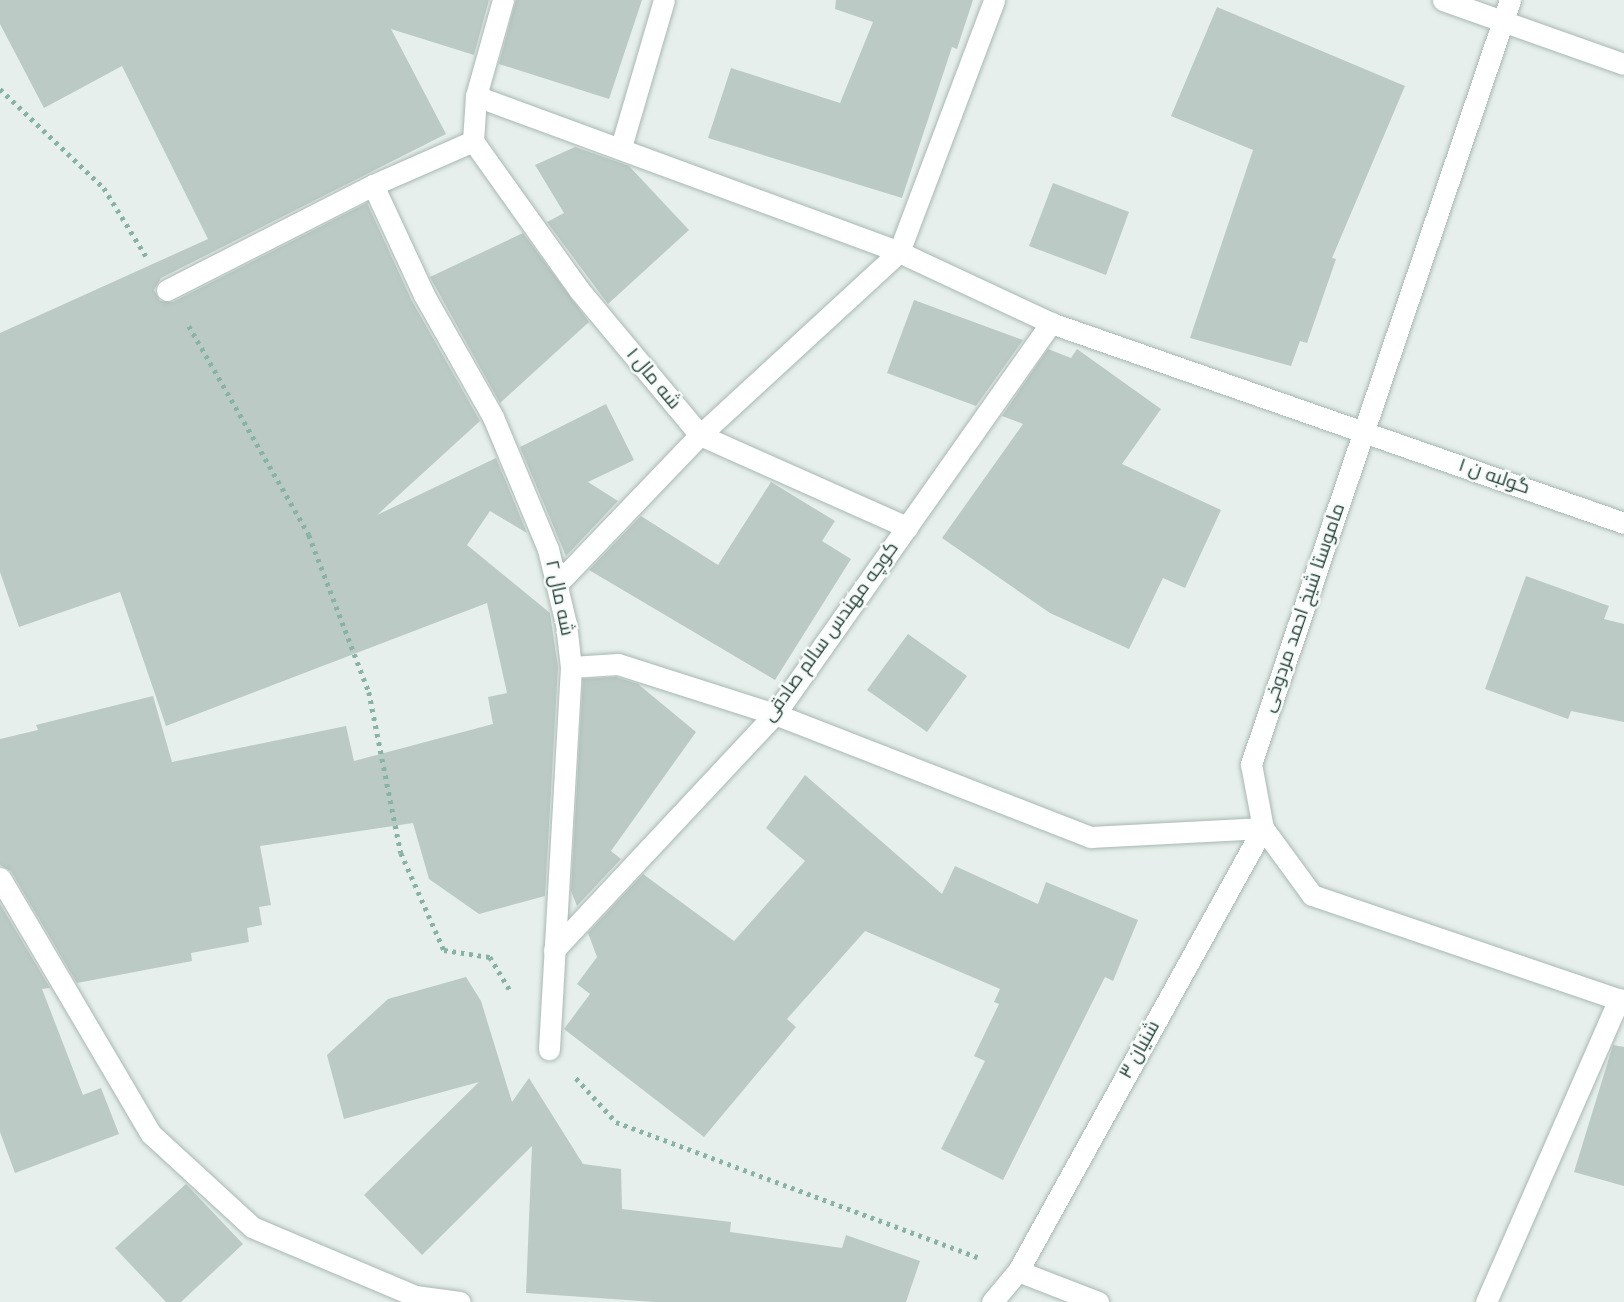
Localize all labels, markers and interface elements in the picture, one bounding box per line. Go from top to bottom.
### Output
street label: شه مال ۱ [621,344,685,414]
street label: گولبه ن ۱ [1455,454,1533,500]
street label: ماموستا شیخ احمد مردوخی [1258,501,1350,715]
street label: کوچه مهندس سالم صادقی [758,538,904,726]
street label: شه مال ۲ [540,558,578,638]
street label: شنیان ۳ [1115,1017,1165,1083]

